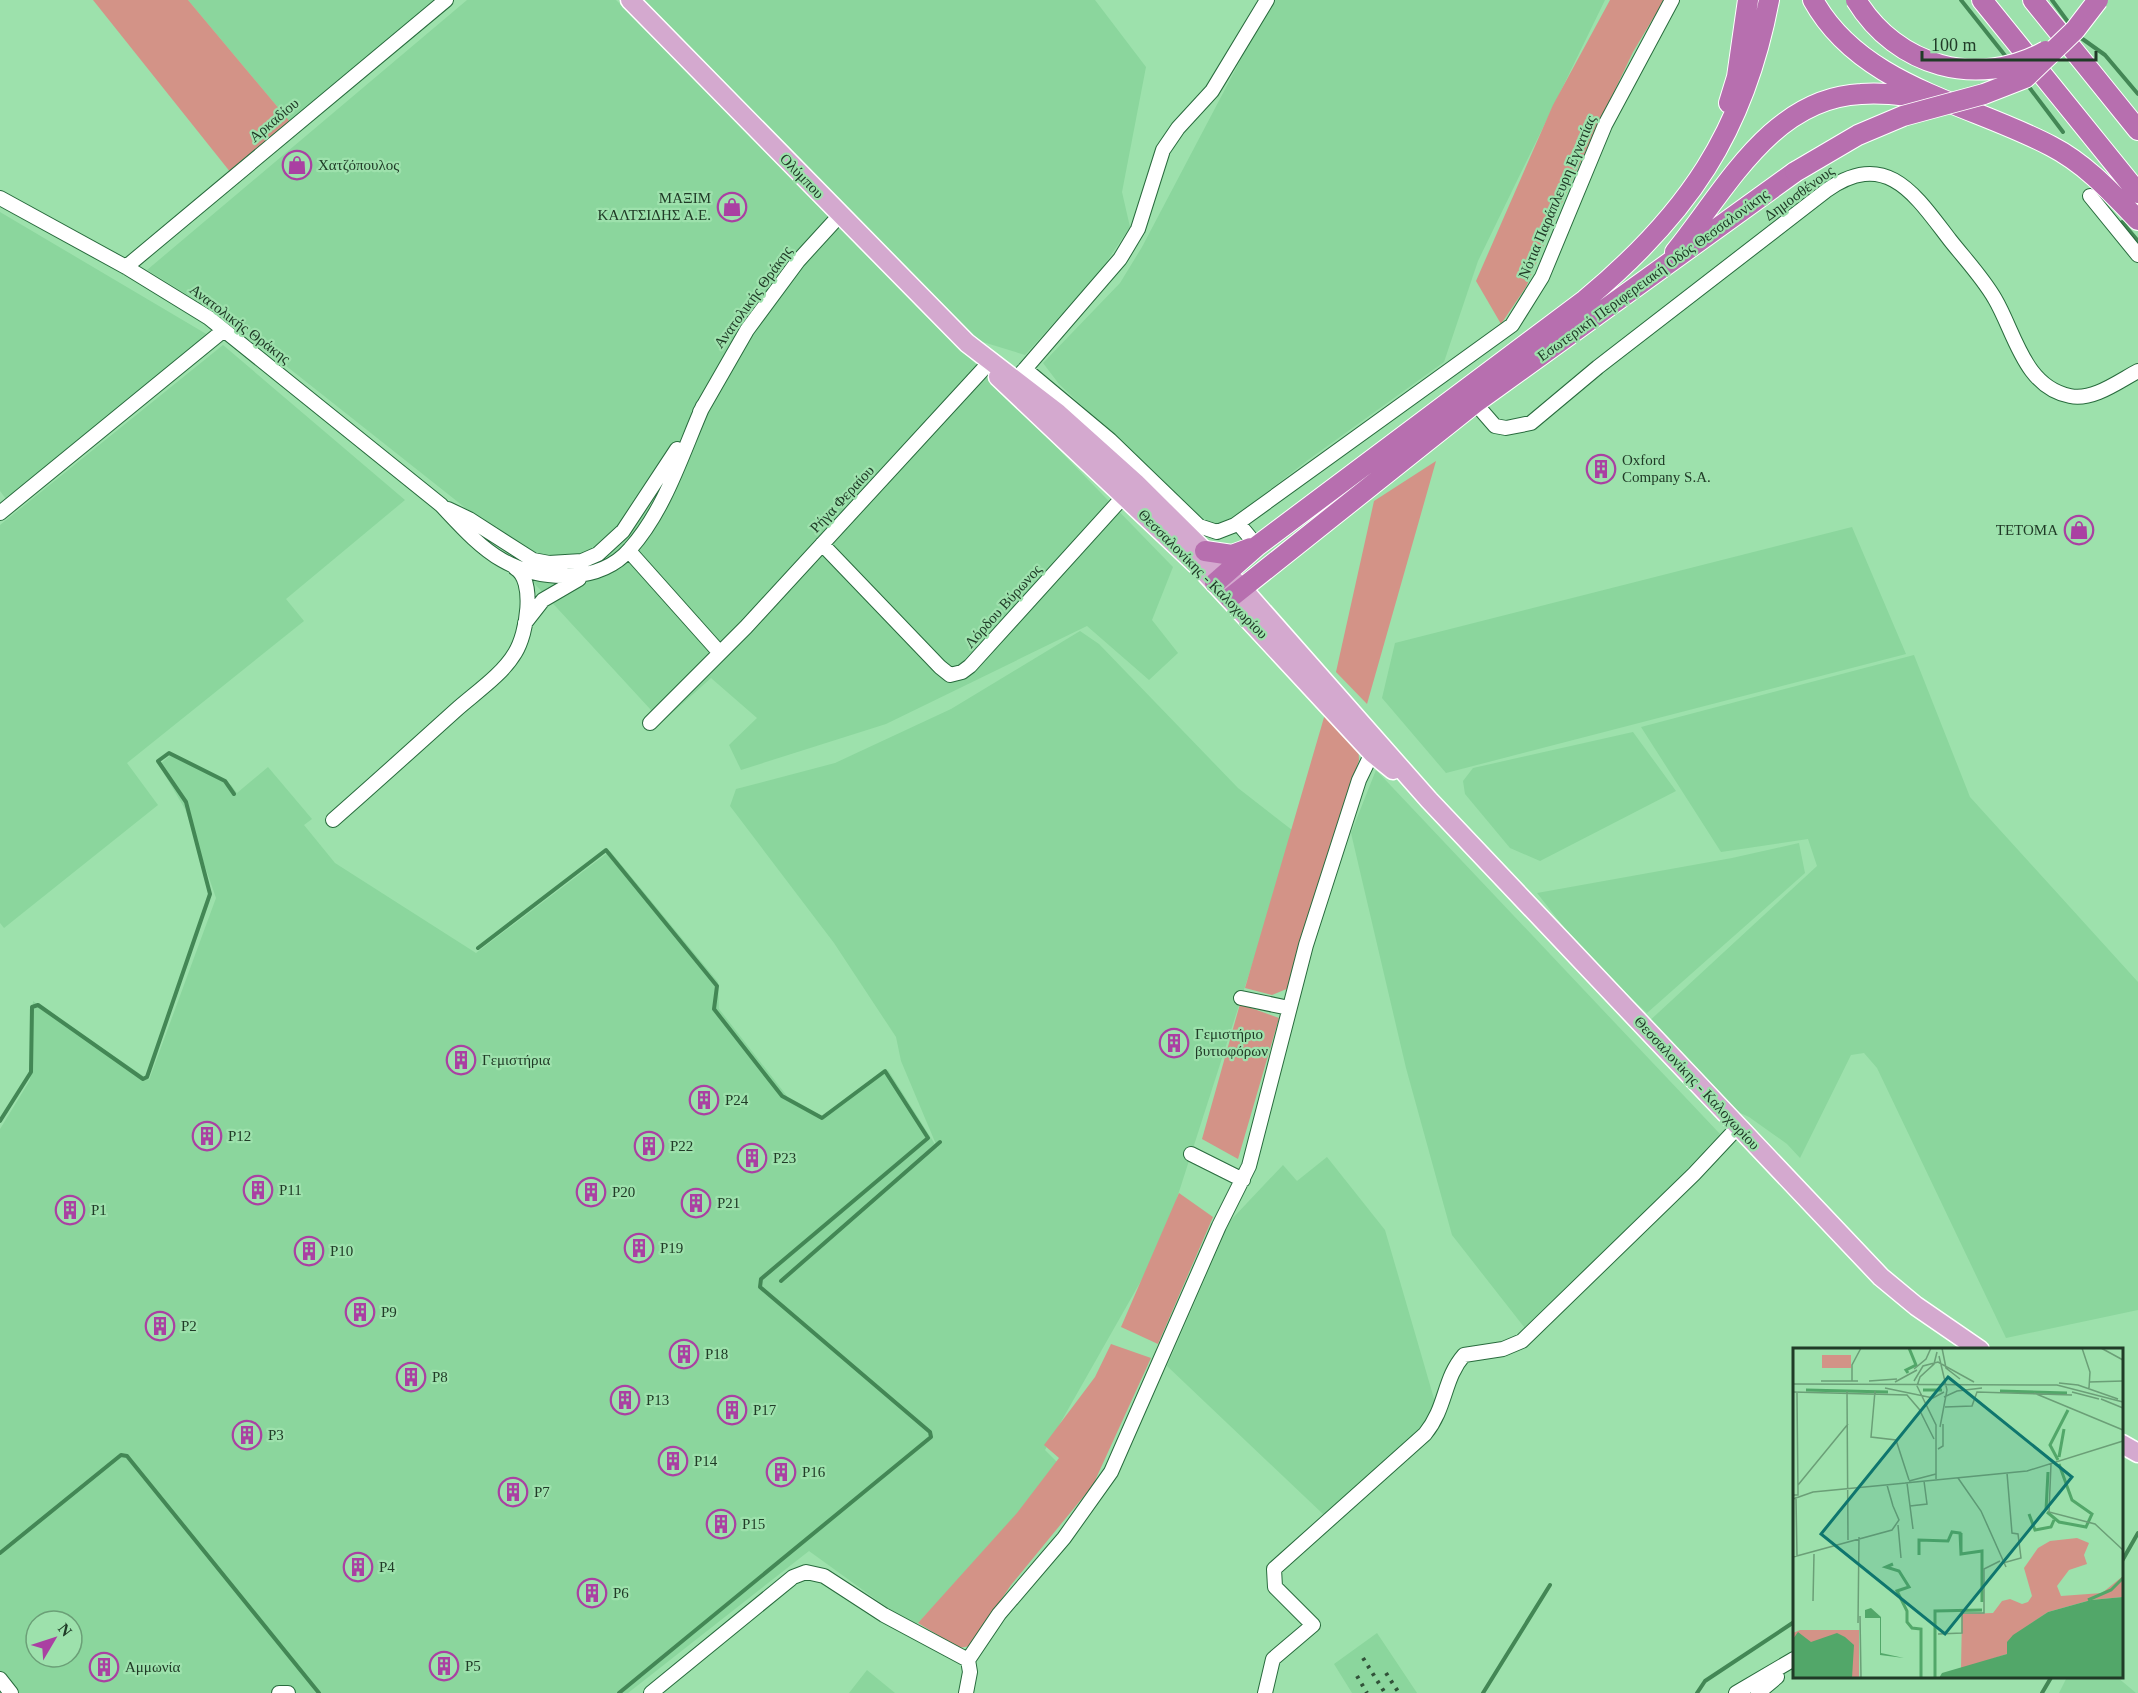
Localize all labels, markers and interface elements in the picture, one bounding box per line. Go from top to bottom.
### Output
scale bar [1922,24,2096,62]
text: 100 m [1931,35,1977,55]
street label: Αρκαδίου [246,95,302,145]
street label: Νότια Παράπλευρη Εγνατίας [1515,113,1599,281]
shop icon: Χατζόπουλος [281,149,313,181]
street label: Ολύμπου [777,150,827,202]
place label: Χατζόπουλος [318,157,399,173]
street label: Δημοσθένους [1761,162,1837,224]
street label: Εσωτερική Περιφερειακή Οδός Θεσσαλονίκης [1534,186,1772,364]
place label: ΜΑΞΙΜ ΚΑΛΤΣΙΔΗΣ Α.Ε. [598,190,711,223]
shop icon: ΜΑΞΙΜ ΚΑΛΤΣΙΔΗΣ Α.Ε. [716,191,748,223]
street label: Ανατολικής Θράκης [711,243,795,351]
street label: Ανατολικής Θράκης [187,281,293,367]
place label: Oxford Company S.A. [1622,452,1711,485]
building icon: Oxford Company S.A. [1585,453,1617,485]
street label: Ρήγα Φεραίου [807,462,877,536]
street label: Θεσσαλονίκης - Καλοχωρίου [1135,506,1271,642]
shop icon: TETOMA [2063,514,2095,546]
place label: TETOMA [1996,522,2058,538]
street label: Λόρδου Βύρωνος [961,561,1045,651]
street label: Θεσσαλονίκης - Καλοχωρίου [1631,1013,1763,1153]
place label: Γεμιστήριο βυτιοφόρων [1195,1026,1268,1059]
building icon: Γεμιστήριο βυτιοφόρων [1158,1027,1190,1059]
building icon: Γεμιστήρια [445,1044,477,1076]
place label: Γεμιστήρια [482,1052,551,1068]
building icon: P24 [688,1084,720,1116]
place label: P24 [725,1092,749,1108]
building icon: P12 [191,1120,223,1152]
place label: P12 [228,1128,251,1144]
building icon: P22 [633,1130,665,1162]
place label: P22 [670,1138,693,1154]
building icon: P23 [736,1142,768,1174]
place label: P23 [773,1150,796,1166]
building icon: P11 [242,1174,274,1206]
building icon: P20 [575,1176,607,1208]
place label: P11 [279,1182,302,1198]
place label: P20 [612,1184,635,1200]
building icon: P21 [680,1187,712,1219]
building icon: P1 [54,1194,86,1226]
place label: P21 [717,1195,740,1211]
place label: P1 [91,1202,107,1218]
building icon: P19 [623,1232,655,1264]
building icon: P10 [293,1235,325,1267]
place label: P19 [660,1240,683,1256]
place label: P10 [330,1243,353,1259]
building icon: P9 [344,1296,376,1328]
place label: P9 [381,1304,397,1320]
building icon: P2 [144,1310,176,1342]
place label: P2 [181,1318,197,1334]
building icon: P18 [668,1338,700,1370]
place label: P18 [705,1346,728,1362]
inset map [1793,1348,2123,1678]
building icon: P8 [395,1361,427,1393]
place label: P8 [432,1369,448,1385]
building icon: P13 [609,1384,641,1416]
place label: P13 [646,1392,669,1408]
building icon: P17 [716,1394,748,1426]
place label: P17 [753,1402,777,1418]
building icon: P3 [231,1419,263,1451]
place label: P3 [268,1427,284,1443]
building icon: P14 [657,1445,689,1477]
place label: P14 [694,1453,718,1469]
building icon: P16 [765,1456,797,1488]
place label: P16 [802,1464,826,1480]
building icon: P7 [497,1476,529,1508]
place label: P7 [534,1484,550,1500]
building icon: P15 [705,1508,737,1540]
place label: P15 [742,1516,765,1532]
building icon: P4 [342,1551,374,1583]
place label: P4 [379,1559,395,1575]
building icon: P6 [576,1577,608,1609]
place label: P6 [613,1585,629,1601]
north arrow [24,1609,84,1669]
text: N [55,1620,76,1640]
building icon: P5 [428,1650,460,1682]
building icon: Αμμωνία [88,1651,120,1683]
place label: P5 [465,1658,481,1674]
place label: Αμμωνία [125,1659,181,1675]

